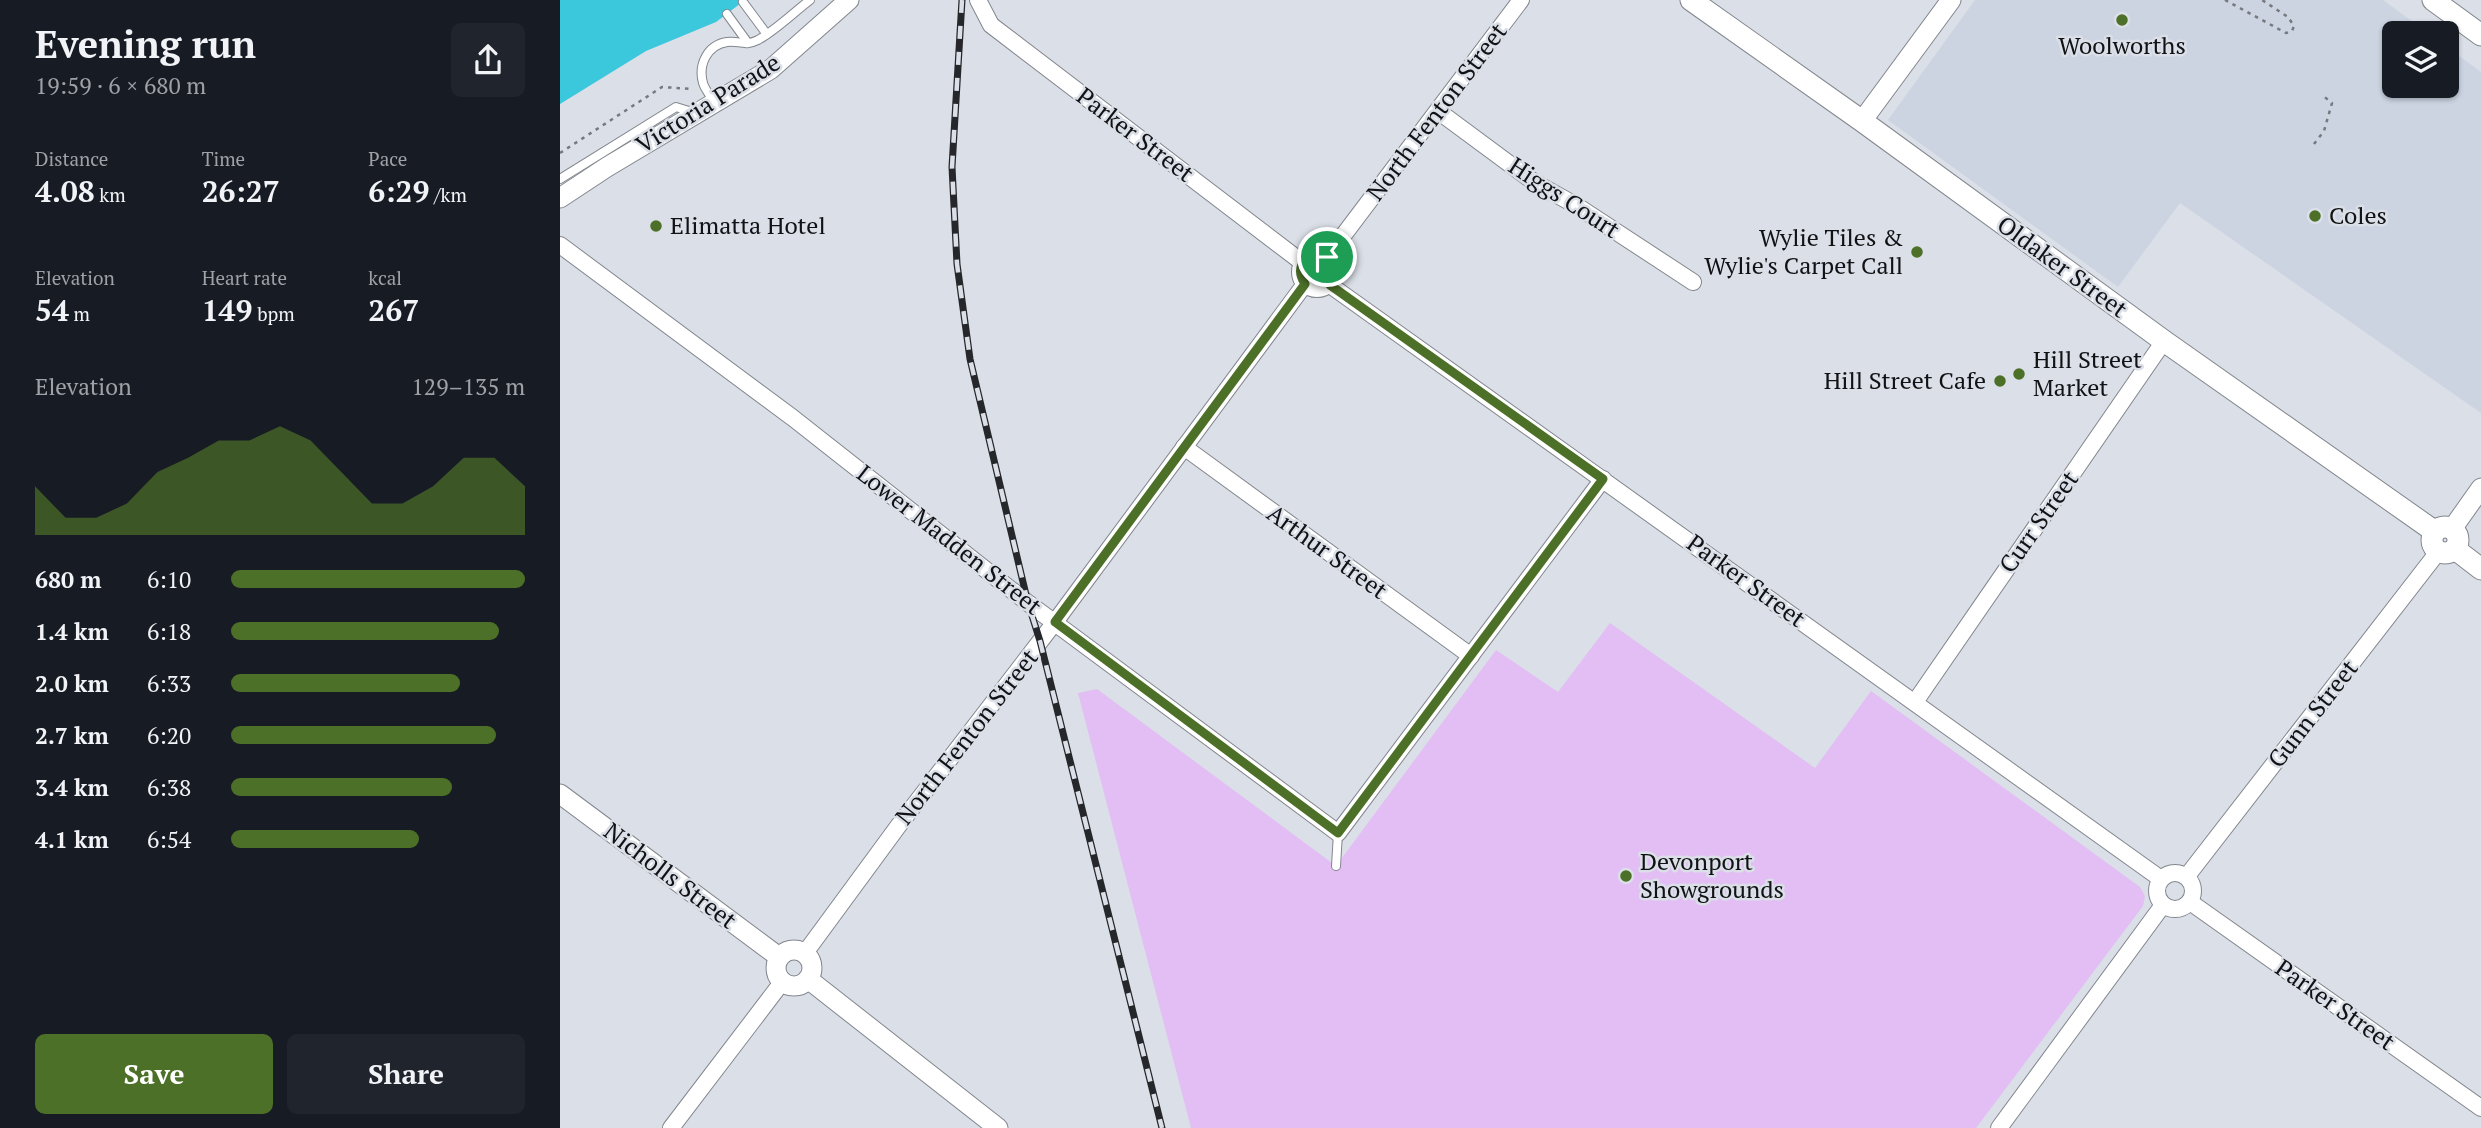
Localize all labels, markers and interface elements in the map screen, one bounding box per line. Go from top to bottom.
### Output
marker: Woolworths [2114,12,2130,28]
street label: North Fenton Street [1359,16,1514,207]
text: Evening run [35,19,256,69]
map controls [2382,21,2459,98]
button: layers [2382,21,2459,98]
button: share [451,23,525,97]
place label: Woolworths [2058,29,2186,61]
street label: Victoria Parade [629,46,786,160]
text: 19:59 · 6 × 680 m [35,70,206,101]
street label: Parker Street [1071,80,1201,189]
text: Distance [35,146,108,171]
text: Time [202,146,245,171]
text: Pace [368,146,407,171]
street label: Higgs Court [1503,149,1626,245]
text: 4.08 [35,171,95,211]
text: 26:27 [202,171,280,211]
text: 6:29 [368,171,429,211]
text: km [95,182,126,207]
text: /km [429,182,467,207]
place label: Coles [2329,199,2387,231]
street label: Oldaker Street [1991,208,2134,324]
marker: Coles [2307,208,2323,224]
place label: Elimatta Hotel [670,209,826,241]
marker: Elimatta Hotel [648,218,664,234]
place label: Wylie Tiles & Wylie's Carpet Call [1704,221,1903,281]
pin [1297,227,1357,287]
icon: arrive [1308,238,1346,276]
marker: Wylie Tiles & Wylie's Carpet Call [1909,244,1925,260]
text: Elevation [35,265,115,290]
text: Heart rate [202,265,287,290]
text: kcal [368,265,402,290]
text: 54 [35,290,69,330]
text: 149 [202,290,253,330]
text: 267 [368,290,419,330]
text: m [69,301,90,326]
text: bpm [253,301,295,326]
place label: Hill Street Market [2033,343,2142,403]
place label: Hill Street Cafe [1824,364,1986,396]
marker: Hill Street Market [2011,366,2027,382]
text: Elevation [35,371,132,402]
text: 129–135 m [412,371,525,402]
marker: Hill Street Cafe [1992,373,2008,389]
street label: Lower Madden Street [851,457,1049,622]
street label: Curr Street [1991,464,2085,579]
street label: Arthur Street [1261,497,1394,606]
street label: Parker Street [1681,526,1812,634]
text: 680 m [35,564,101,595]
text: 6:10 [147,564,191,595]
text: 1.4 km [35,616,109,647]
text: 6:18 [147,616,191,647]
street label: North Fenton Street [888,642,1045,831]
street label: Gunn Street [2260,653,2364,774]
text: 2.0 km [35,668,109,699]
text: 6:33 [147,668,191,699]
text: 2.7 km [35,720,109,751]
text: 6:20 [147,720,191,751]
text: 3.4 km [35,772,109,803]
text: 6:38 [147,772,191,803]
street label: Nicholls Street [598,815,743,936]
text: 4.1 km [35,824,109,855]
text: 6:54 [147,824,191,855]
place label: Devonport Showgrounds [1640,845,1784,905]
marker: Devonport Showgrounds [1618,868,1634,884]
street label: Parker Street [2270,951,2402,1057]
button: Save [35,1034,273,1114]
button: Share [287,1034,525,1114]

